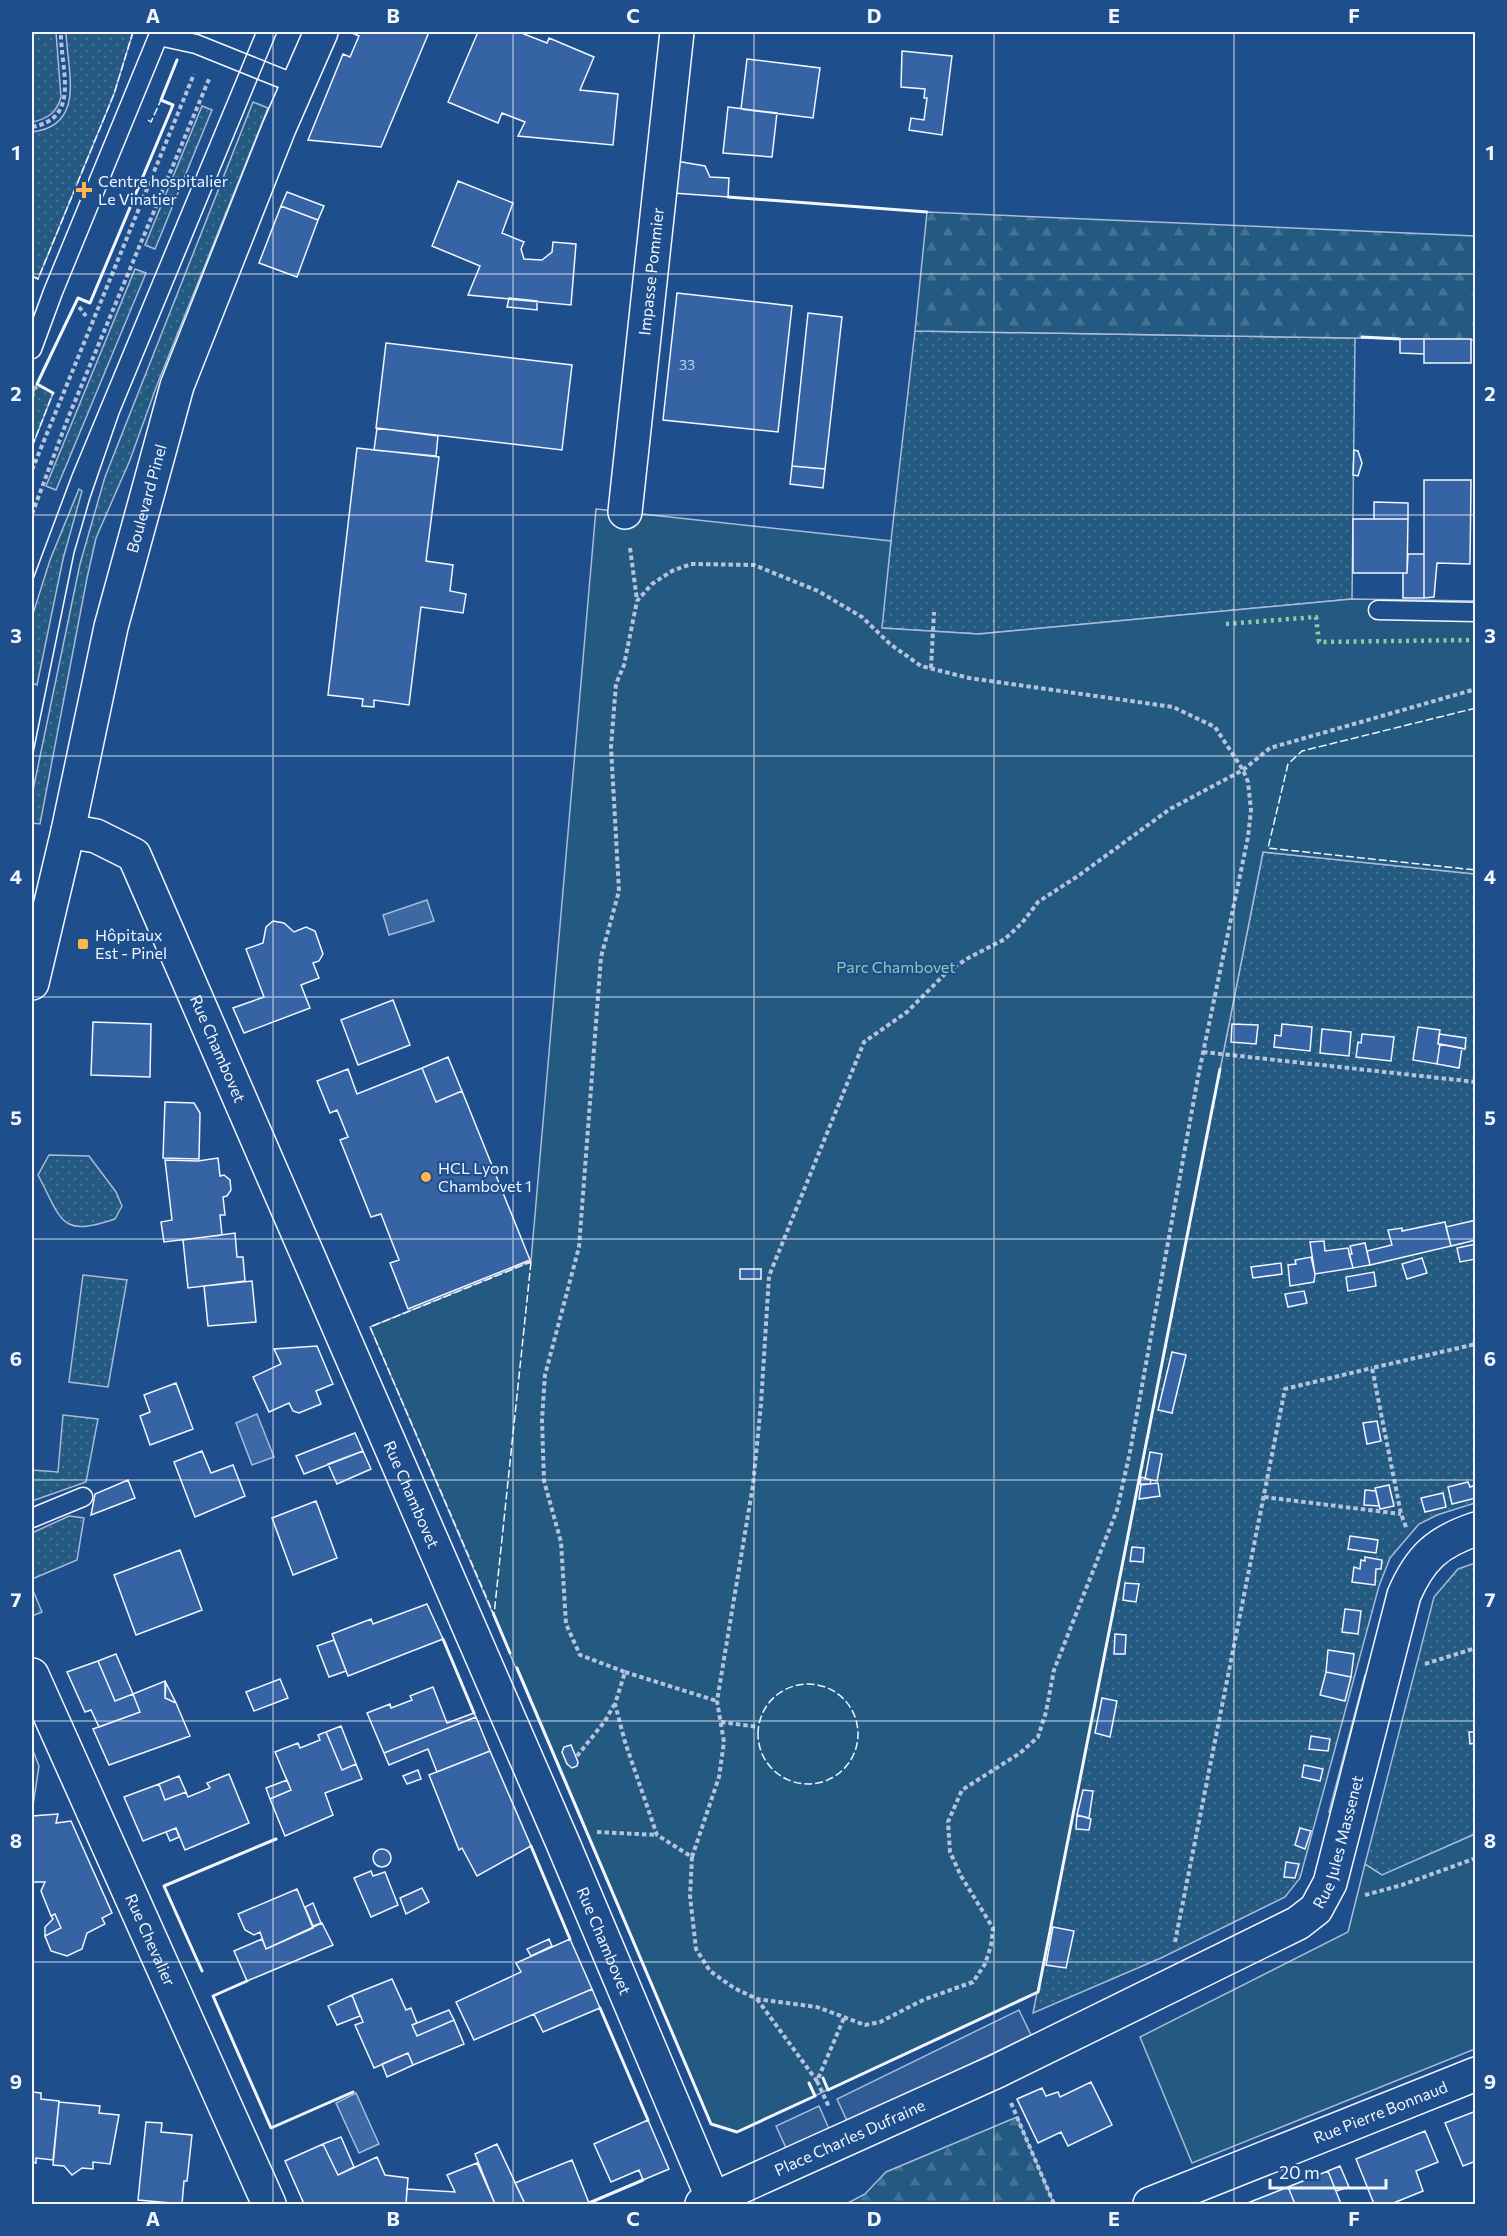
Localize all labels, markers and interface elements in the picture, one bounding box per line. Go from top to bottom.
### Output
text: A [146,3,160,27]
text: B [386,3,400,27]
text: C [626,3,640,27]
text: D [867,3,881,27]
text: E [1108,3,1120,27]
text: F [1348,3,1360,27]
text: 1 [11,140,21,164]
text: 1 [1485,140,1495,164]
place label: Centre hospitalier Le Vinatier [98,171,229,208]
marker: Centre hospitalier Le Vinatier [75,181,93,199]
street label: Impasse Pommier [634,206,667,336]
house number: 33 [679,356,695,373]
text: 2 [10,381,22,405]
text: 2 [1484,381,1496,405]
street label: Boulevard Pinel [122,442,170,555]
text: 3 [10,623,22,647]
text: 3 [1484,623,1496,647]
text: 4 [10,864,22,888]
text: 4 [1484,864,1496,888]
place label: Hôpitaux Est - Pinel [95,925,167,962]
marker: Hôpitaux Est - Pinel [76,937,90,951]
park label: Parc Chambovet [836,957,956,976]
street label: Rue Chambovet [187,992,250,1105]
text: 5 [10,1105,22,1129]
text: 5 [1484,1105,1496,1129]
place label: HCL Lyon Chambovet 1 [438,1158,532,1195]
marker: HCL Lyon Chambovet 1 [419,1170,433,1184]
text: 6 [10,1346,22,1370]
text: 6 [1484,1346,1496,1370]
street label: Rue Chambovet [380,1438,444,1551]
text: 7 [11,1587,22,1611]
text: 7 [1485,1587,1496,1611]
street label: Rue Jules Massenet [1308,1773,1366,1911]
text: 8 [10,1828,22,1852]
text: 8 [1484,1828,1496,1852]
street label: Rue Chambovet [573,1884,636,1998]
street label: Rue Chevalier [122,1890,180,1989]
text: 9 [10,2069,22,2093]
text: 9 [1484,2069,1496,2093]
street label: Rue Pierre Bonnaud [1310,2076,1450,2147]
street label: Place Charles Dufraine [771,2095,928,2179]
scale bar [1270,2152,1386,2190]
text: 20 m [1279,2161,1320,2183]
text: A [146,2206,160,2230]
text: B [386,2206,400,2230]
text: C [626,2206,640,2230]
text: D [867,2206,881,2230]
text: E [1108,2206,1120,2230]
text: F [1348,2206,1360,2230]

